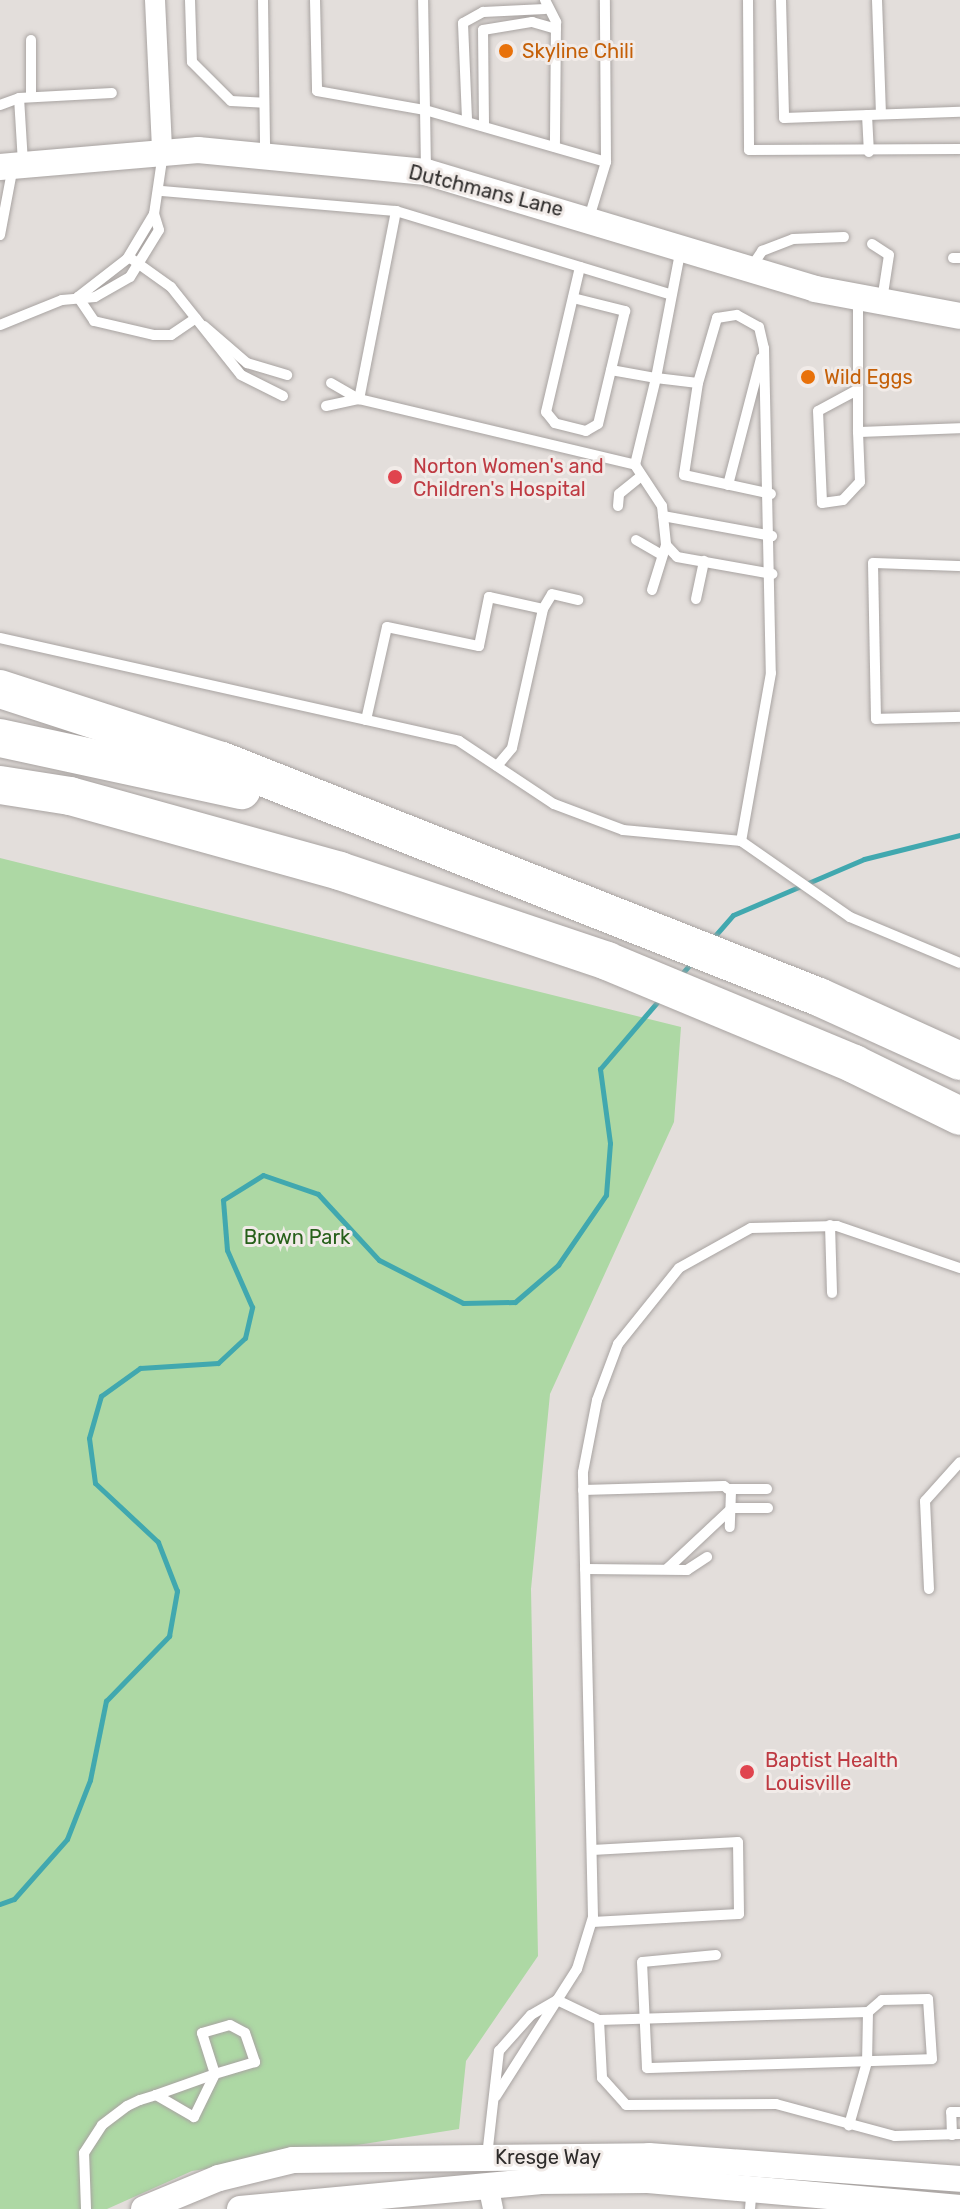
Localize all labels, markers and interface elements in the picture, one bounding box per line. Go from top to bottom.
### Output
place label: Skyline Chili [522,39,634,63]
marker: Skyline Chili [497,42,515,60]
street label: Dutchmans Lane [406,160,566,222]
place label: Wild Eggs [824,365,913,389]
marker: Wild Eggs [799,368,817,386]
place label: Norton Women's and Children's Hospital [413,454,604,501]
marker: Norton Women's and Children's Hospital [384,466,406,488]
park label: Brown Park [244,1225,350,1249]
place label: Baptist Health Louisville [765,1748,898,1795]
marker: Baptist Health Louisville [736,1761,758,1783]
street label: Kresge Way [495,2145,601,2169]

